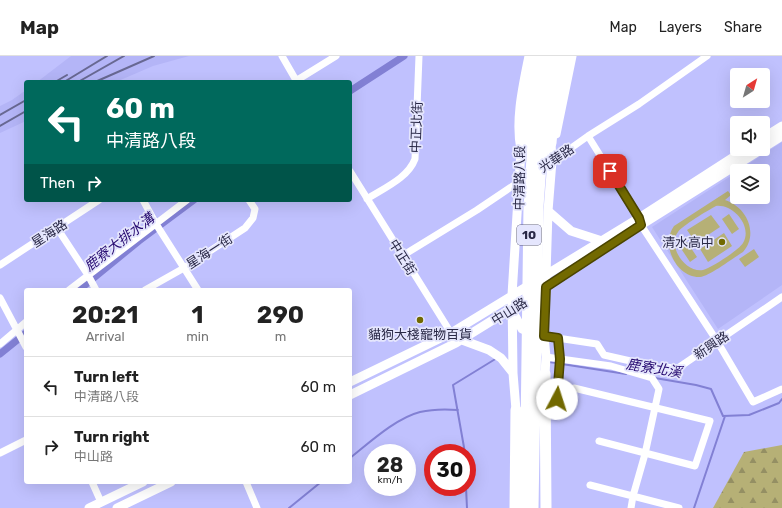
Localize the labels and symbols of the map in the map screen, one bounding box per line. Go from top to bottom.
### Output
north arrow [730,68,770,108]
street label: 中正北街 [408,101,425,153]
street label: 光華路 [536,141,577,176]
street label: 中清路八段 [511,145,528,211]
pin [593,154,627,188]
water label: 鹿寮大排水溝 [81,209,159,275]
street label: 星海路 [29,217,70,250]
road number: 10 [517,225,541,245]
street label: 星海一街 [183,231,235,272]
place label: 清水高中 [662,235,714,250]
street label: 中正街 [386,237,419,278]
marker: 清水高中 [717,237,727,247]
street label: 中山路 [489,295,530,328]
marker: 貓狗大棧寵物百貨 [415,315,425,325]
place label: 貓狗大棧寵物百貨 [368,327,472,342]
street label: 新興路 [691,328,732,363]
water label: 鹿寮北溪 [625,356,685,382]
position arrow [536,378,578,420]
speed limit sign: 30 [424,444,476,496]

